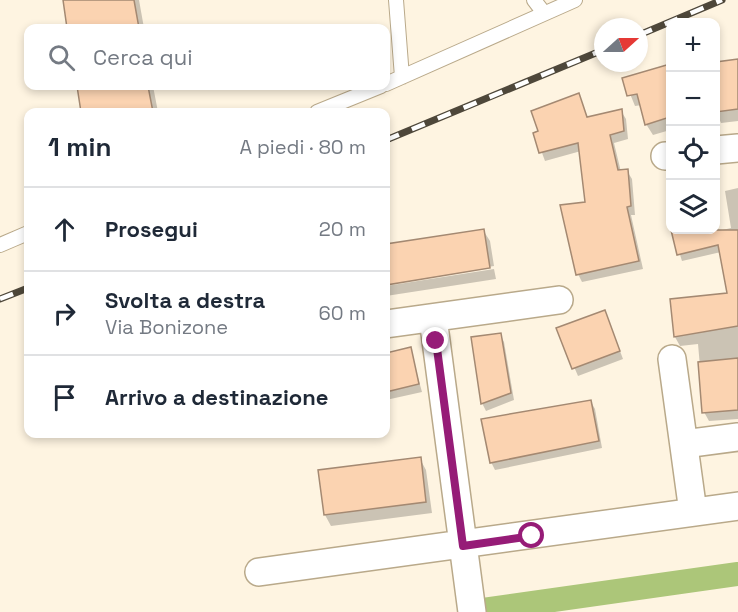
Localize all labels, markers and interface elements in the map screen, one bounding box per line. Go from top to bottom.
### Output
north arrow [594,18,648,72]
map controls [666,18,720,234]
button: + [666,18,720,72]
search box [24,24,390,90]
icon: search [45,41,78,74]
text: Cerca qui [93,43,193,71]
button: − [666,72,720,126]
button: locate [666,126,720,180]
text: 1 min [48,130,112,164]
text: A piedi · 80 m [239,134,366,160]
button: layers [666,180,720,234]
icon: ahead [48,213,81,246]
text: Prosegui [105,215,198,243]
text: 20 m [319,216,366,242]
text: Svolta a destra [105,286,265,314]
icon: right [48,297,81,330]
text: 60 m [319,300,366,326]
text: Via Bonizone [105,314,228,340]
route end [422,327,448,353]
icon: arrive [48,381,81,414]
text: Arrivo a destinazione [105,383,328,411]
route start [518,522,544,548]

